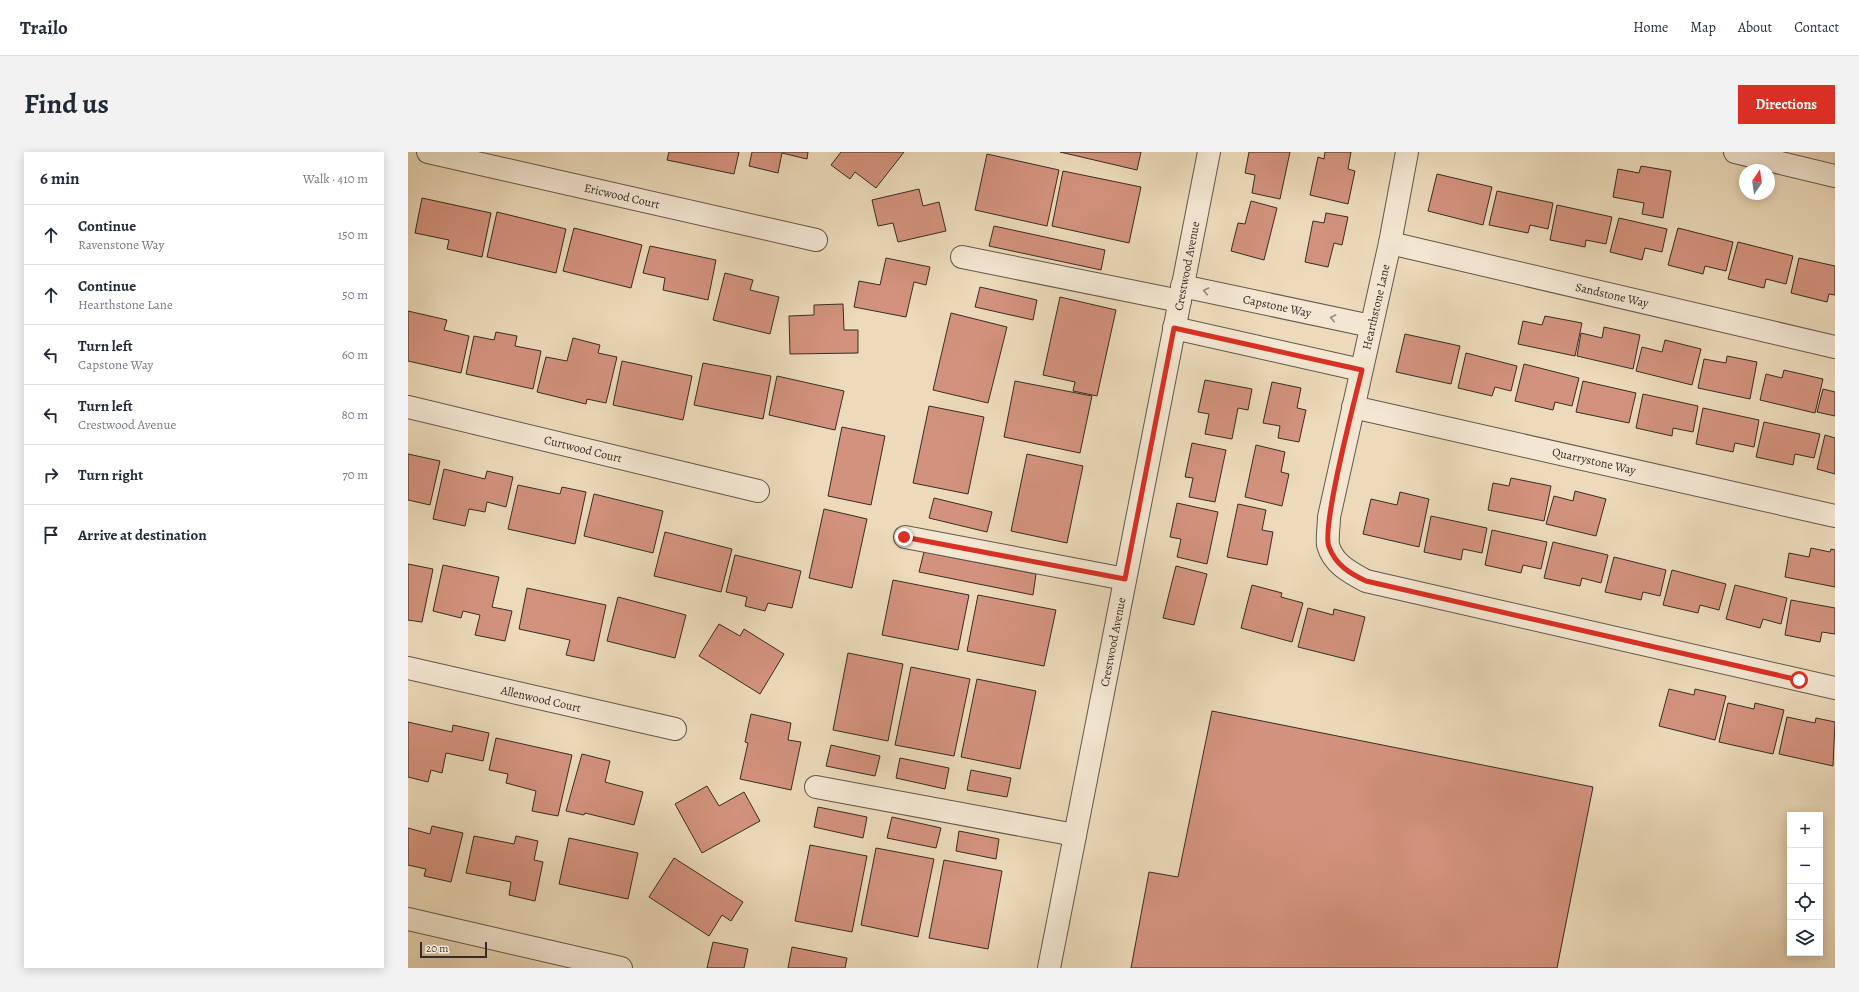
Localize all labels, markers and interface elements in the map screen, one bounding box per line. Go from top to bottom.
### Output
text: Trailo [20,15,68,41]
text: Home [1633,18,1668,37]
text: Map [1690,18,1716,37]
text: About [1738,18,1772,37]
text: Contact [1794,18,1839,37]
text: Find us [24,85,109,123]
button: Directions [1738,85,1835,124]
north arrow [1739,164,1775,200]
text: 6 min [40,167,80,190]
text: Walk · 410 m [303,170,368,187]
street label: Ericwood Court [583,180,661,212]
text: Continue [78,216,136,236]
street label: Crestwood Avenue [1170,220,1204,312]
icon: ahead [40,224,62,246]
text: 150 m [338,226,368,243]
text: Ravenstone Way [78,236,164,253]
street label: Hearthstone Lane [1358,263,1394,351]
text: Continue [78,276,136,296]
street label: Sandstone Way [1574,279,1651,311]
icon: ahead [40,284,62,306]
text: 50 m [342,286,368,303]
one-way arrow [1203,287,1209,295]
street label: Capstone Way [1241,291,1313,321]
text: Hearthstone Lane [78,296,173,313]
one-way arrow [1330,315,1336,323]
text: Turn left [78,336,133,356]
icon: left [40,344,62,366]
text: 60 m [342,346,368,363]
text: Capstone Way [78,356,153,373]
text: Turn left [78,396,133,416]
icon: left [40,404,62,426]
text: 80 m [341,406,368,423]
text: Crestwood Avenue [78,416,176,433]
street label: Curtwood Court [542,432,624,466]
street label: Quarrystone Way [1551,444,1638,479]
icon: right [40,464,62,486]
text: Turn right [78,465,143,485]
text: 70 m [342,466,368,483]
icon: arrive [40,524,62,546]
text: Arrive at destination [78,525,207,545]
route end [895,528,913,546]
street label: Crestwood Avenue [1096,596,1130,688]
route start [1790,671,1808,689]
street label: Allenwood Court [498,682,583,716]
map controls [1787,812,1823,956]
button: + [1787,812,1823,848]
button: − [1787,848,1823,884]
button: locate [1787,884,1823,920]
button: layers [1787,920,1823,956]
scale bar [420,940,487,959]
text: 20 m [426,941,448,956]

